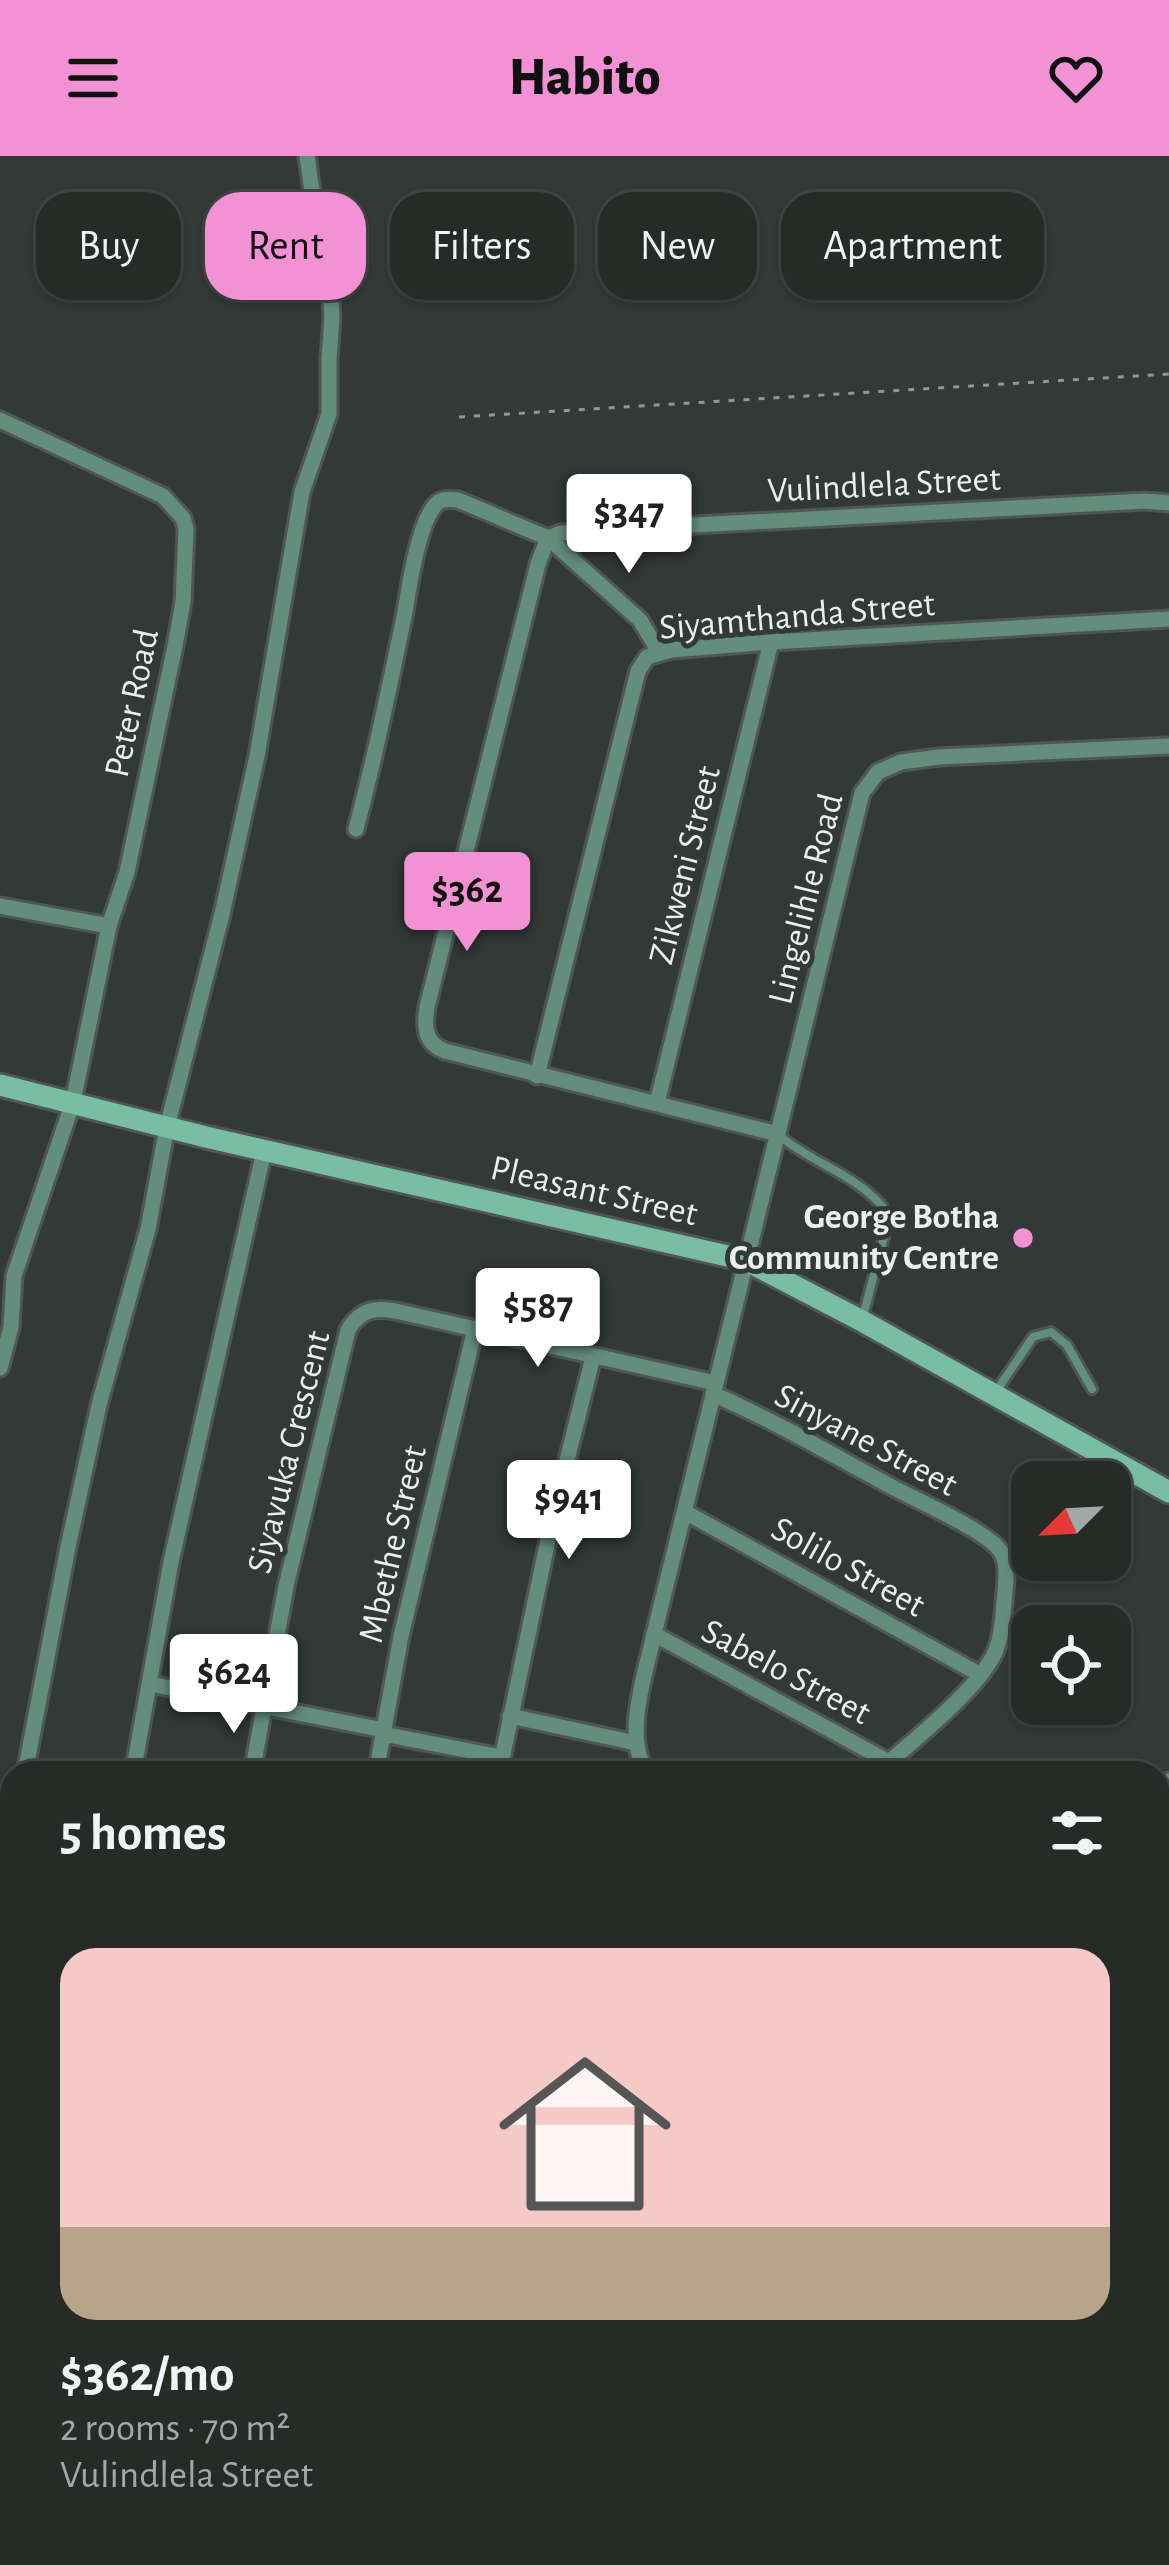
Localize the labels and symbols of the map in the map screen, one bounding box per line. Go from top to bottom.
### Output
street label: Vulindlela Street [767,461,1002,509]
pin: $347 [558,474,700,576]
street label: Siyamthanda Street [658,586,937,646]
street label: Peter Road [99,626,165,780]
street label: Zikweni Street [643,762,727,968]
street label: Lingelihle Road [762,790,850,1008]
pin: $362 [396,852,538,954]
street label: Pleasant Street [487,1150,701,1232]
place label: George Botha Community Centre [729,1199,999,1276]
marker: George Botha Community Centre [1010,1225,1036,1251]
pin: $587 [467,1268,609,1370]
street label: Siyavuka Crescent [241,1327,337,1577]
street label: Sinyane Street [769,1377,963,1503]
street label: Mbethe Street [353,1442,433,1646]
pin: $941 [498,1460,640,1562]
north arrow [1011,1461,1131,1581]
street label: Solilo Street [765,1510,931,1624]
street label: Sabelo Street [696,1613,877,1732]
pin: $624 [163,1634,305,1736]

